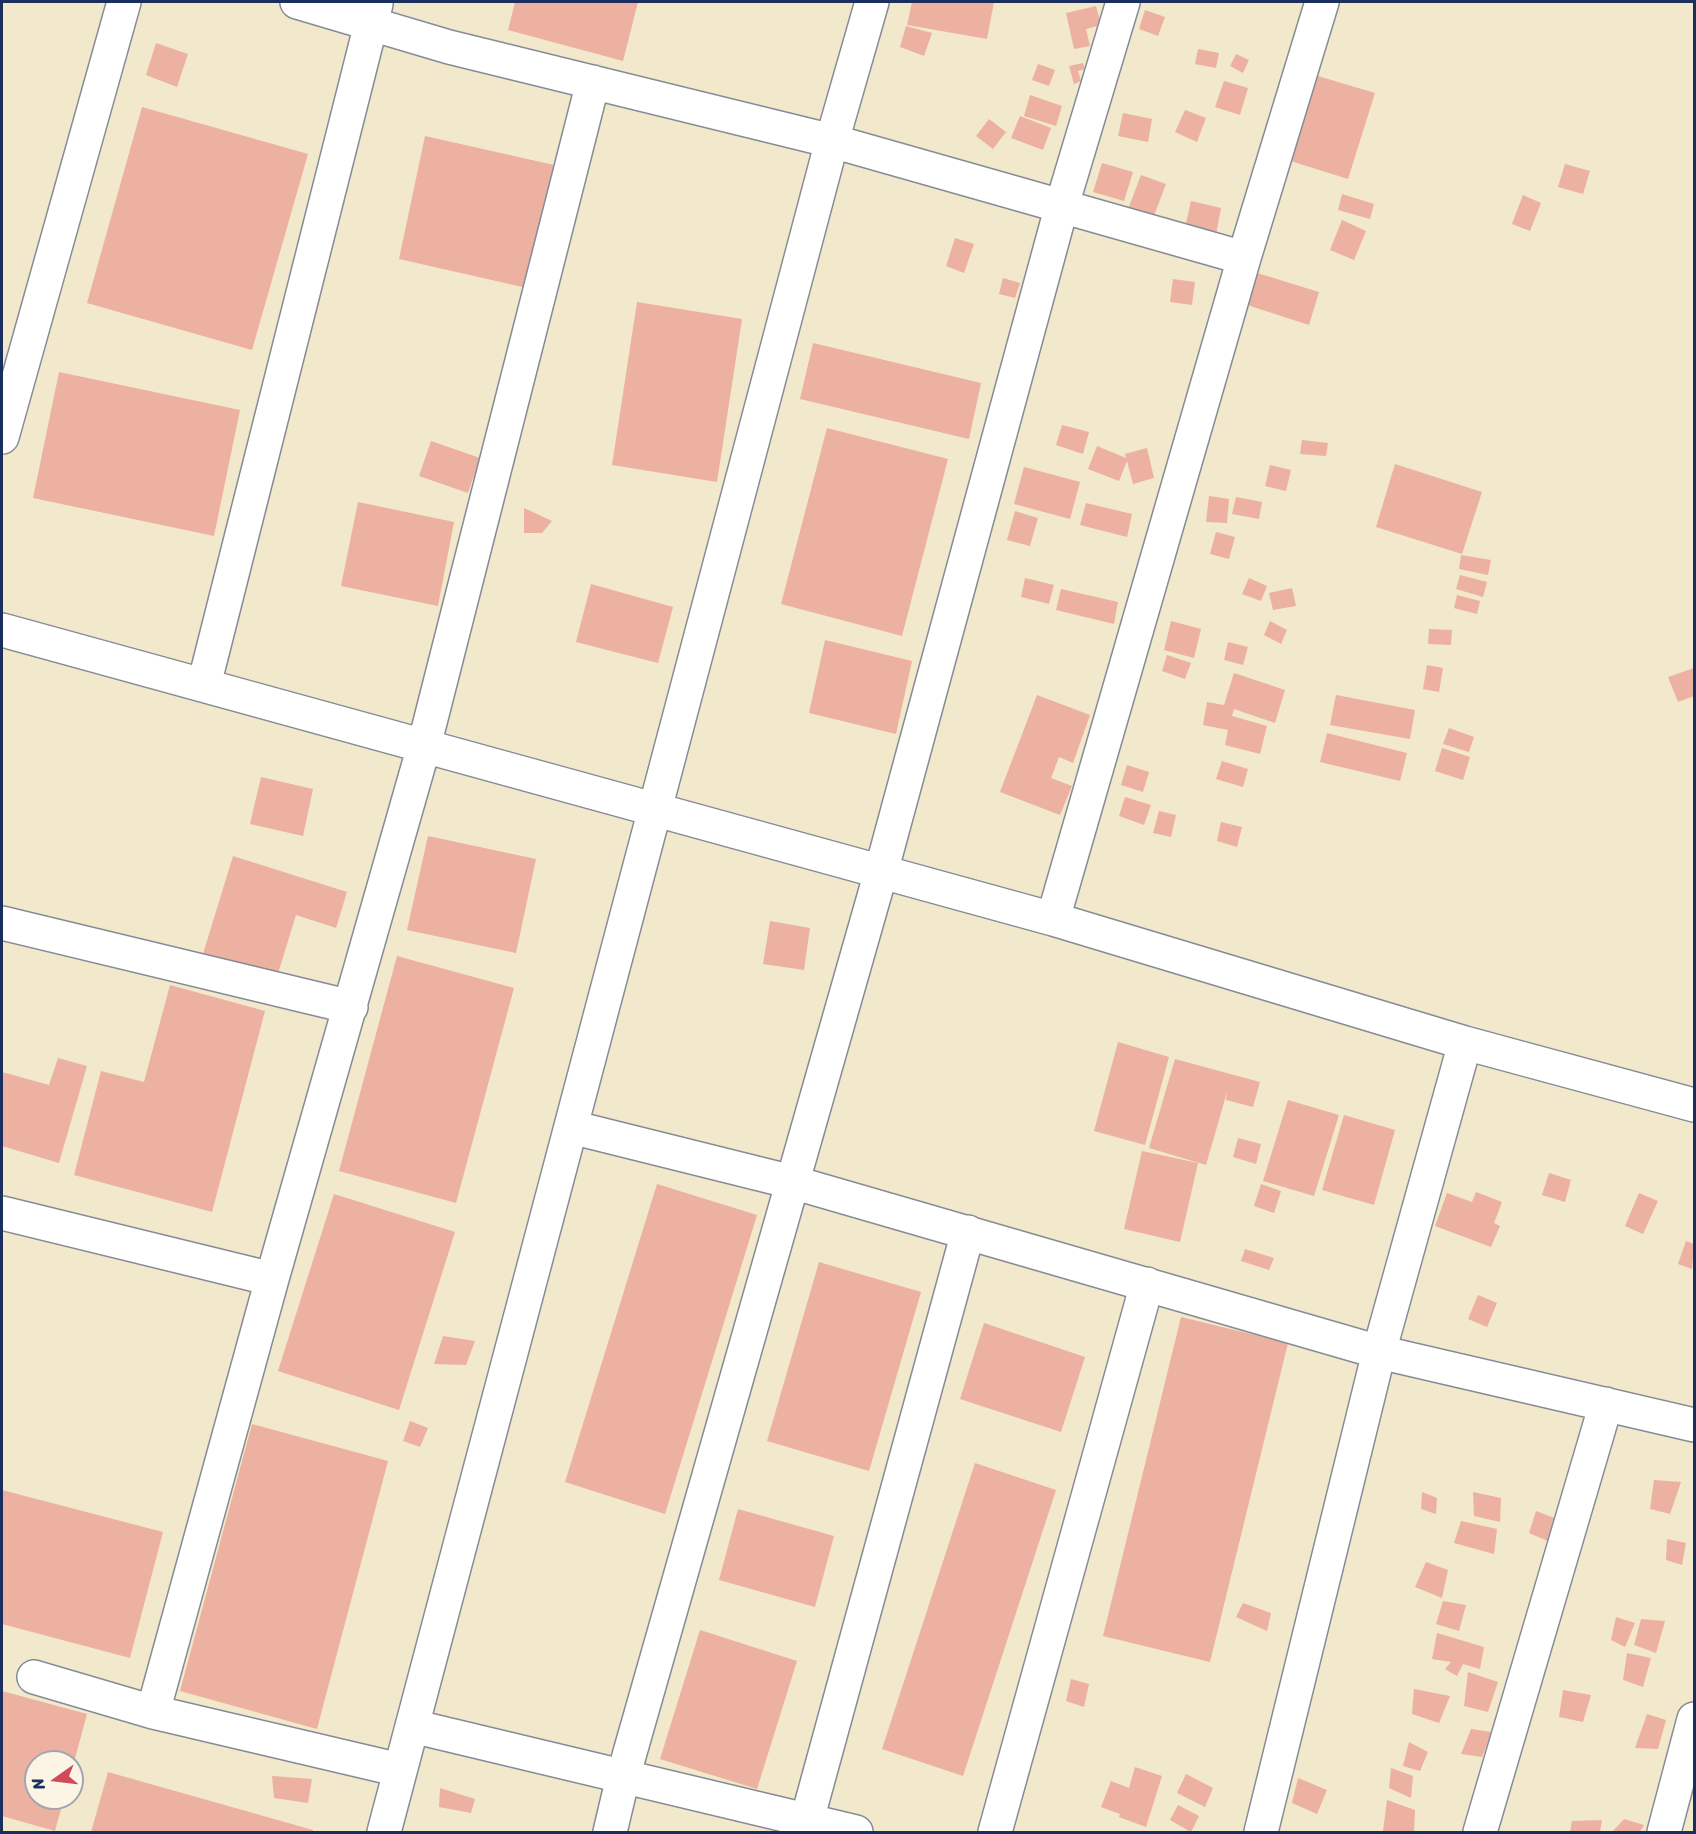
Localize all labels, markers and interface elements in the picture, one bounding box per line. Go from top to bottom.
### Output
north arrow [24,1750,84,1810]
text: N [23,1775,53,1793]

